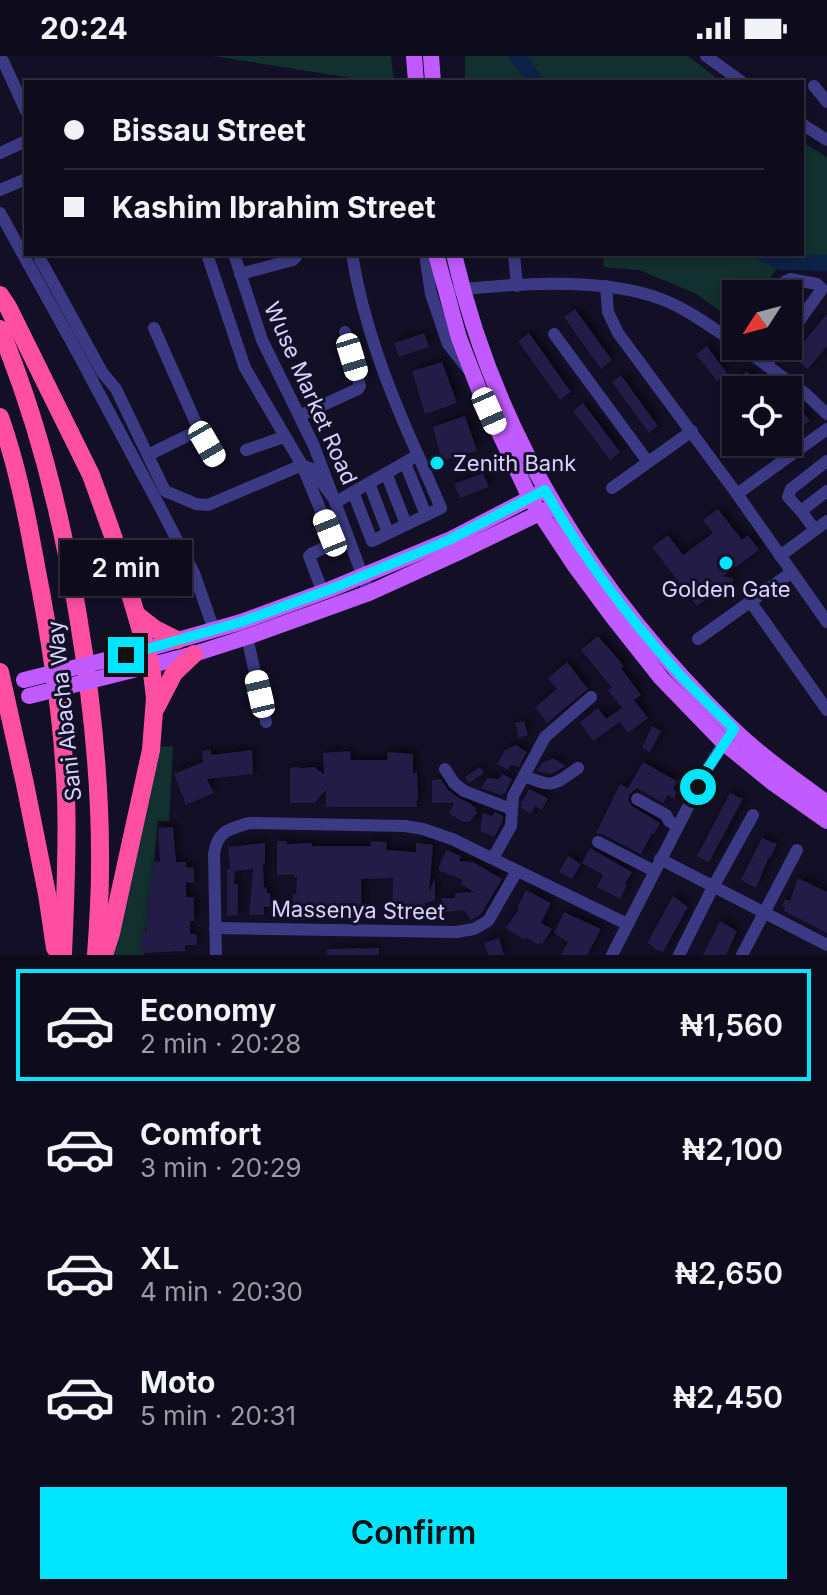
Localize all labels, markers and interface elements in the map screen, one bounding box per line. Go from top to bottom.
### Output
text: 20:24 [40,10,128,46]
text: Bissau Street [112,112,306,148]
text: Kashim Ibrahim Street [112,189,436,225]
north arrow [722,280,802,360]
map controls [722,280,802,456]
street label: Wuse Market Road [259,298,363,488]
car [334,331,370,383]
button: locate [722,376,802,456]
car [468,384,510,438]
car [185,417,229,471]
place label: Zenith Bank [453,450,576,476]
marker: Zenith Bank [428,454,446,472]
car [310,506,350,560]
callout: 2 min [60,539,192,595]
text: 2 min [92,552,160,583]
marker: Golden Gate [717,554,735,572]
place label: Golden Gate [662,576,791,602]
street label: Sani Abacha Way [42,619,86,803]
route end [108,637,144,673]
car [243,668,277,720]
route start [680,769,716,805]
street label: Massenya Street [271,895,445,925]
icon: car [44,989,116,1061]
text: Economy [140,992,276,1028]
text: ₦1,560 [680,1007,783,1043]
text: 2 min · 20:28 [140,1028,301,1059]
icon: car [44,1113,116,1185]
text: Comfort [140,1116,261,1152]
text: ₦2,100 [682,1131,783,1167]
text: 3 min · 20:29 [140,1152,302,1183]
icon: car [44,1237,116,1309]
text: XL [140,1240,179,1276]
text: ₦2,650 [675,1255,783,1291]
text: 4 min · 20:30 [140,1276,303,1307]
icon: car [44,1361,116,1433]
text: Moto [140,1364,215,1400]
text: ₦2,450 [673,1379,783,1415]
text: 5 min · 20:31 [140,1400,296,1431]
button: Confirm [40,1487,787,1579]

